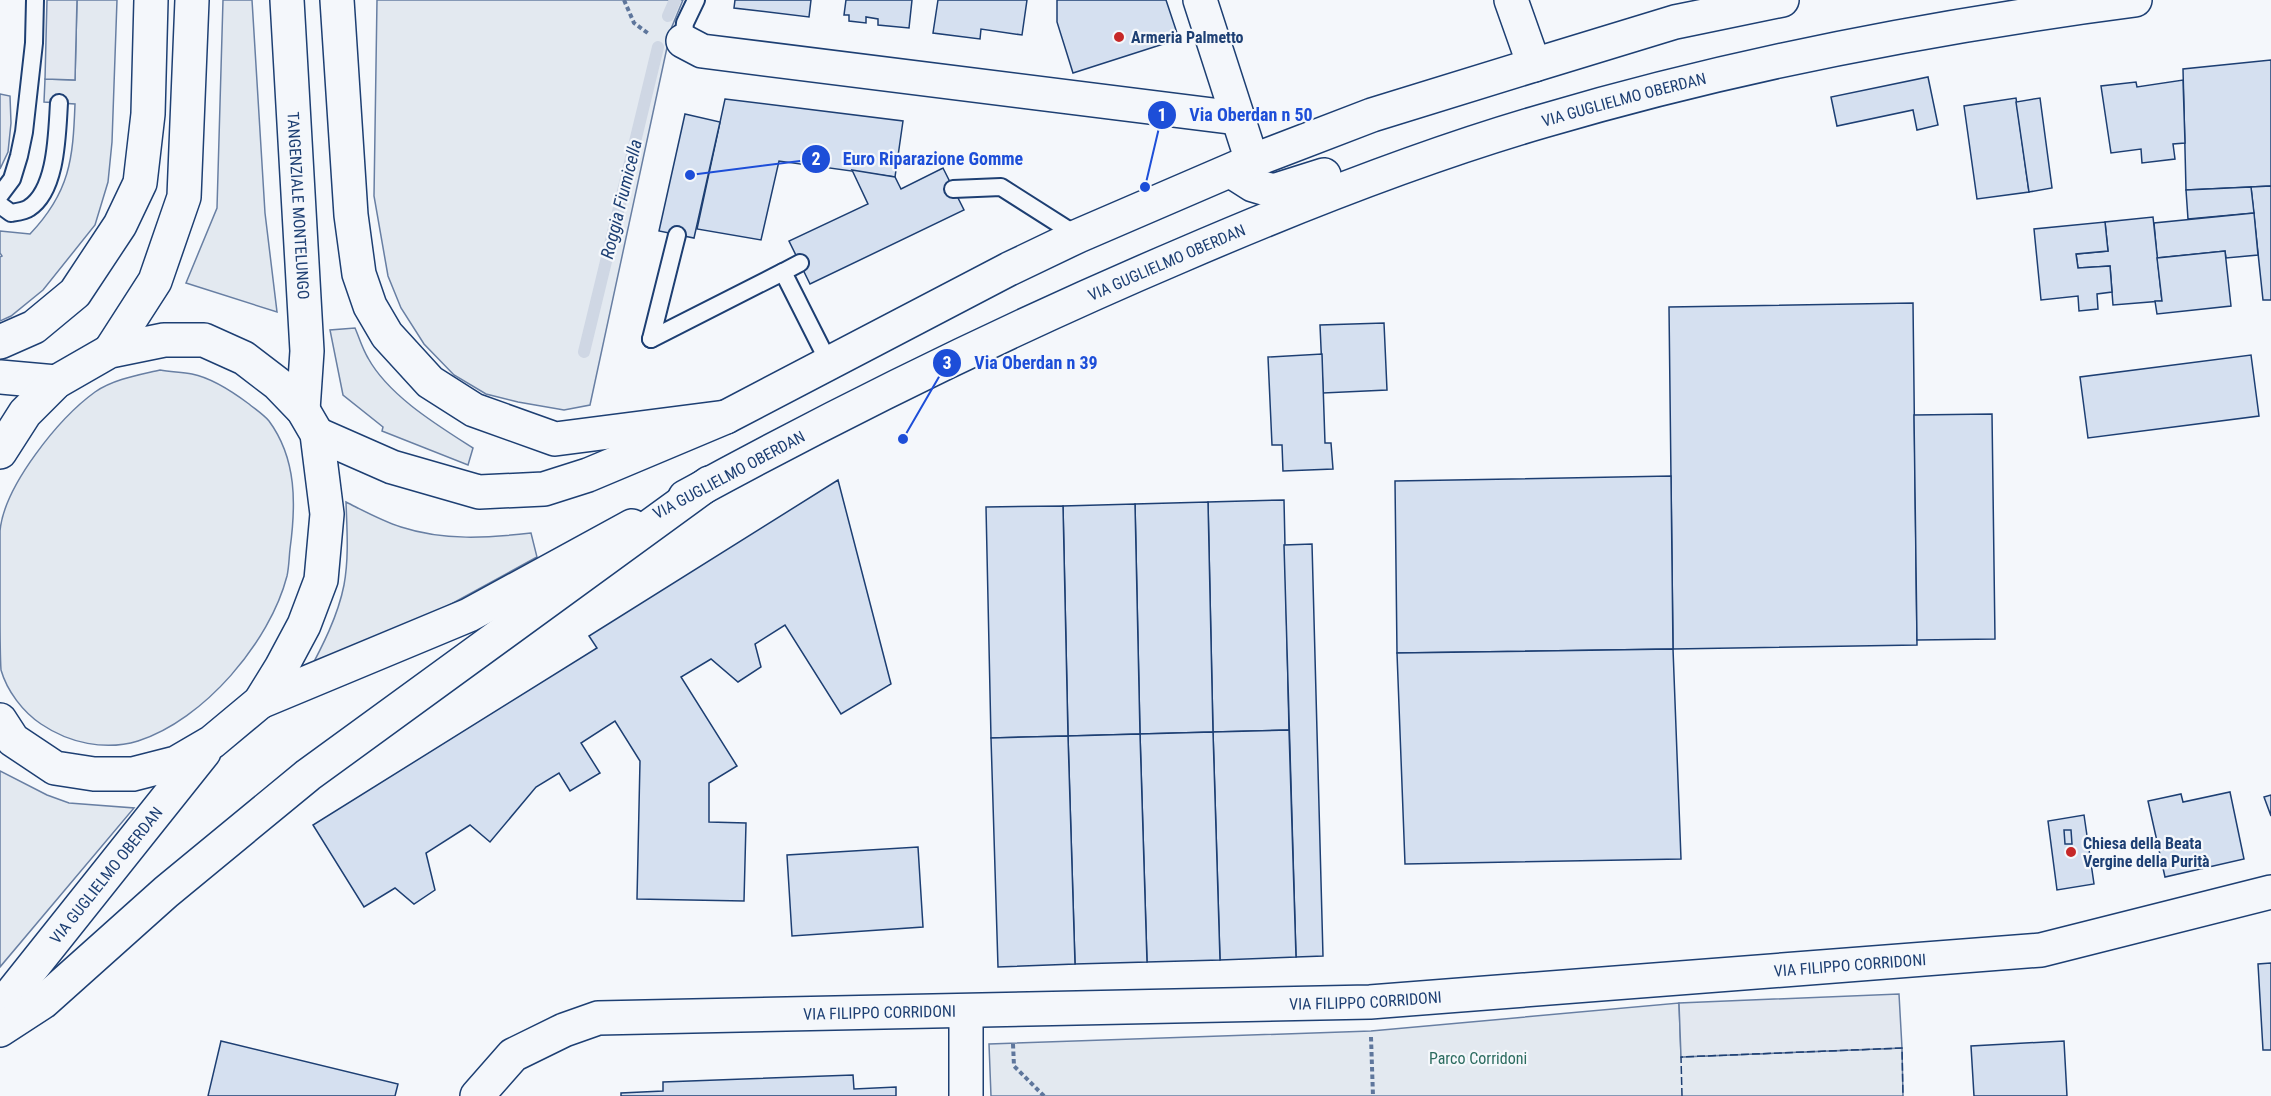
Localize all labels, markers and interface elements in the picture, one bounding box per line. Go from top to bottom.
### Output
place label: Armeria Palmetto [1131,28,1244,47]
marker: Armeria Palmetto [1112,30,1126,44]
street label: VIA GUGLIELMO OBERDAN [1539,68,1708,130]
callout: Via Oberdan n 50 [1147,97,1324,133]
text: 1 [1157,104,1167,125]
text: Via Oberdan n 50 [1189,104,1313,125]
street label: TANGENZIALE MONTELUNGO [284,111,314,300]
water label: Roggia Fiumicella [596,137,646,261]
callout: Euro Riparazione Gomme [801,141,1036,177]
text: 2 [811,148,821,169]
text: Euro Riparazione Gomme [843,148,1024,169]
street label: VIA GUGLIELMO OBERDAN [1085,220,1248,305]
callout: Via Oberdan n 39 [932,345,1110,381]
text: 3 [942,352,952,373]
text: Via Oberdan n 39 [974,352,1098,373]
street label: VIA GUGLIELMO OBERDAN [650,427,808,523]
street label: VIA GUGLIELMO OBERDAN [46,803,166,947]
place label: Chiesa della Beata Vergine della Purità [2083,834,2210,871]
marker: Chiesa della Beata Vergine della Purità [2064,845,2078,859]
street label: VIA FILIPPO CORRIDONI [1773,949,1927,980]
street label: VIA FILIPPO CORRIDONI [1289,987,1442,1013]
street label: VIA FILIPPO CORRIDONI [803,1001,956,1023]
park label: Parco Corridoni [1429,1049,1527,1068]

